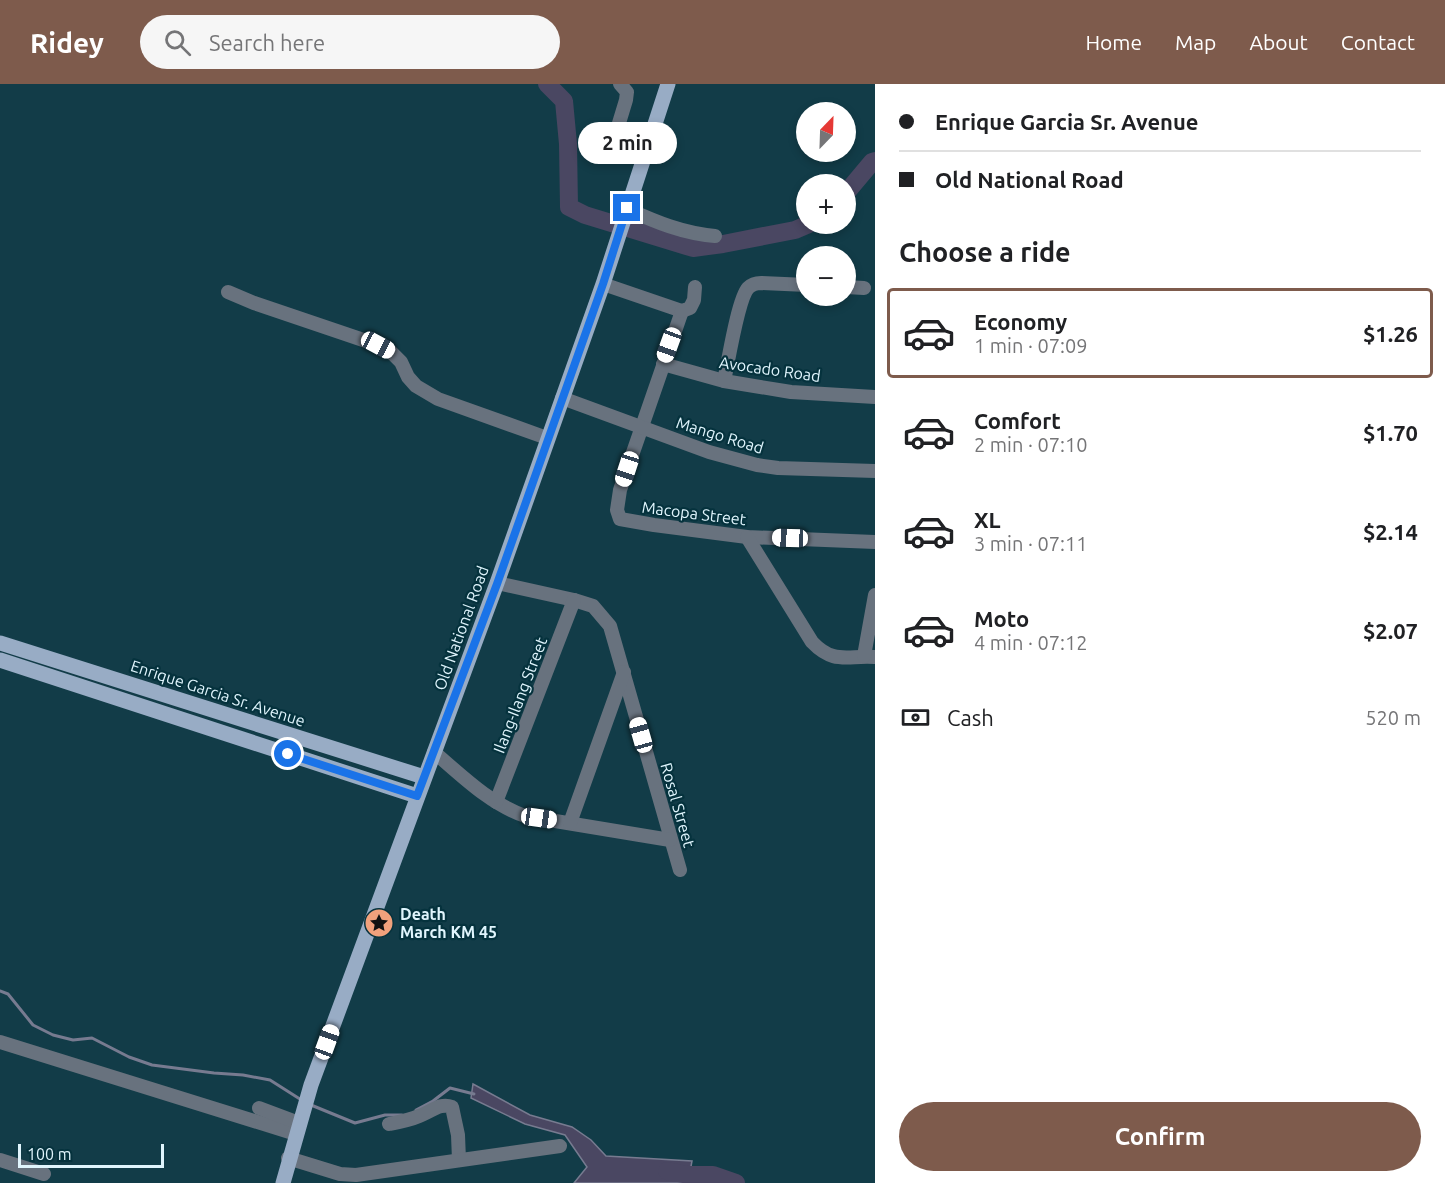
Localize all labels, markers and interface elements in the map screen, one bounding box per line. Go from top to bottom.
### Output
search box [140,15,560,69]
icon: search [161,26,194,59]
text: Ridey [30,27,104,58]
text: Search here [209,30,325,55]
text: Home [1085,30,1142,54]
text: Map [1175,30,1216,54]
text: About [1249,30,1308,54]
text: Contact [1341,30,1415,54]
north arrow [796,102,856,162]
map controls [796,102,856,306]
text: Enrique Garcia Sr. Avenue [935,109,1199,134]
callout: 2 min [578,121,676,163]
text: 2 min [602,131,653,154]
text: Old National Road [935,167,1124,192]
button: + [796,174,856,234]
route end [613,194,640,221]
text: Choose a ride [899,237,1071,267]
button: − [796,246,856,306]
icon: car [902,306,956,360]
text: Economy [974,309,1067,334]
text: $1.26 [1363,321,1418,346]
car [654,325,684,365]
car [358,329,398,361]
text: 1 min · 07:09 [974,334,1088,357]
street label: Avocado Road [718,353,822,385]
icon: car [902,405,956,459]
text: Comfort [974,408,1061,433]
street label: Mango Road [674,413,766,457]
text: $1.70 [1363,420,1418,445]
text: 2 min · 07:10 [974,433,1088,456]
car [613,449,641,489]
street label: Macopa Street [641,498,748,528]
icon: car [902,504,956,558]
text: XL [974,507,1001,532]
text: $2.14 [1363,519,1418,544]
car [772,528,808,548]
text: 3 min · 07:11 [974,532,1088,555]
street label: Old National Road [430,563,492,693]
icon: car [902,603,956,657]
text: Moto [974,606,1029,631]
text: $2.07 [1363,618,1418,643]
text: 4 min · 07:12 [974,631,1088,654]
street label: Ilang-Ilang Street [490,634,551,756]
street label: Enrique Garcia Sr. Avenue [128,656,308,730]
icon: cash [899,701,932,734]
text: Cash [947,705,994,730]
text: 520 m [1365,706,1421,729]
car [627,715,655,755]
route start [274,740,301,767]
street label: Rosal Street [657,761,699,850]
car [520,807,558,829]
place label: Death March KM 45 [400,905,497,941]
place icon: Death March KM 45 [363,907,395,939]
car [312,1022,342,1062]
button: Confirm [899,1102,1421,1171]
scale bar [18,1141,164,1168]
text: 100 m [27,1145,72,1163]

